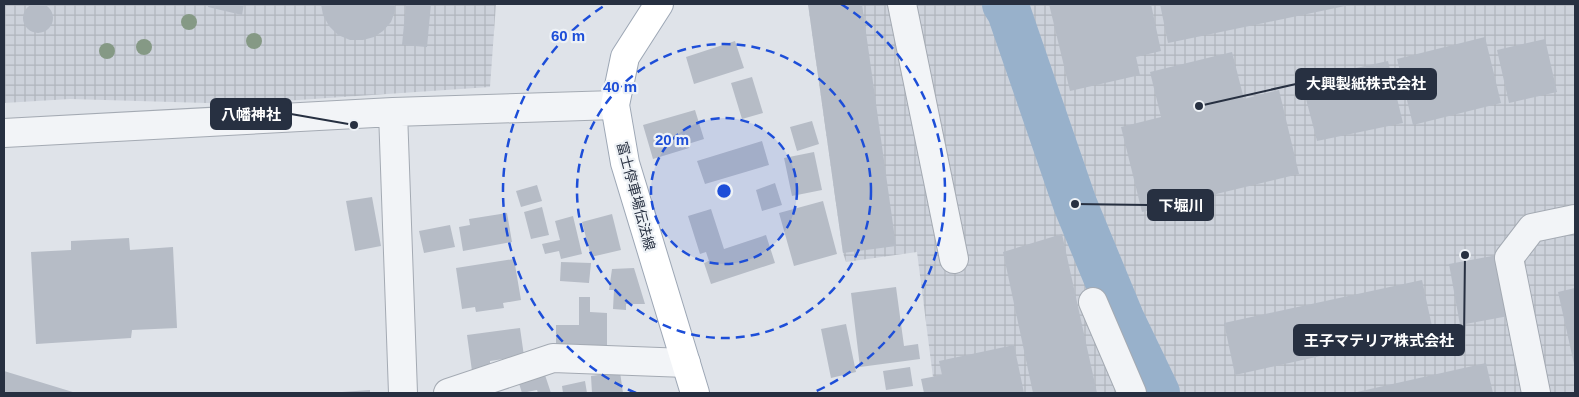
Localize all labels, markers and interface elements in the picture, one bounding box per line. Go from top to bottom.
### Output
text: 60 m [551,27,585,44]
callout: 大興製紙株式会社 [1296,69,1436,99]
text: 大興製紙株式会社 [1306,75,1426,92]
text: 40 m [603,78,637,95]
callout: 八幡神社 [211,99,291,129]
text: 八幡神社 [221,106,281,123]
text: 20 m [655,131,689,148]
street label: 富士停車場伝法線 [614,140,658,252]
centre of rings [715,182,733,200]
callout: 下堀川 [1148,190,1213,220]
text: 下堀川 [1158,197,1204,214]
callout: 王子マテリア株式会社 [1294,325,1464,355]
text: 王子マテリア株式会社 [1304,332,1454,349]

